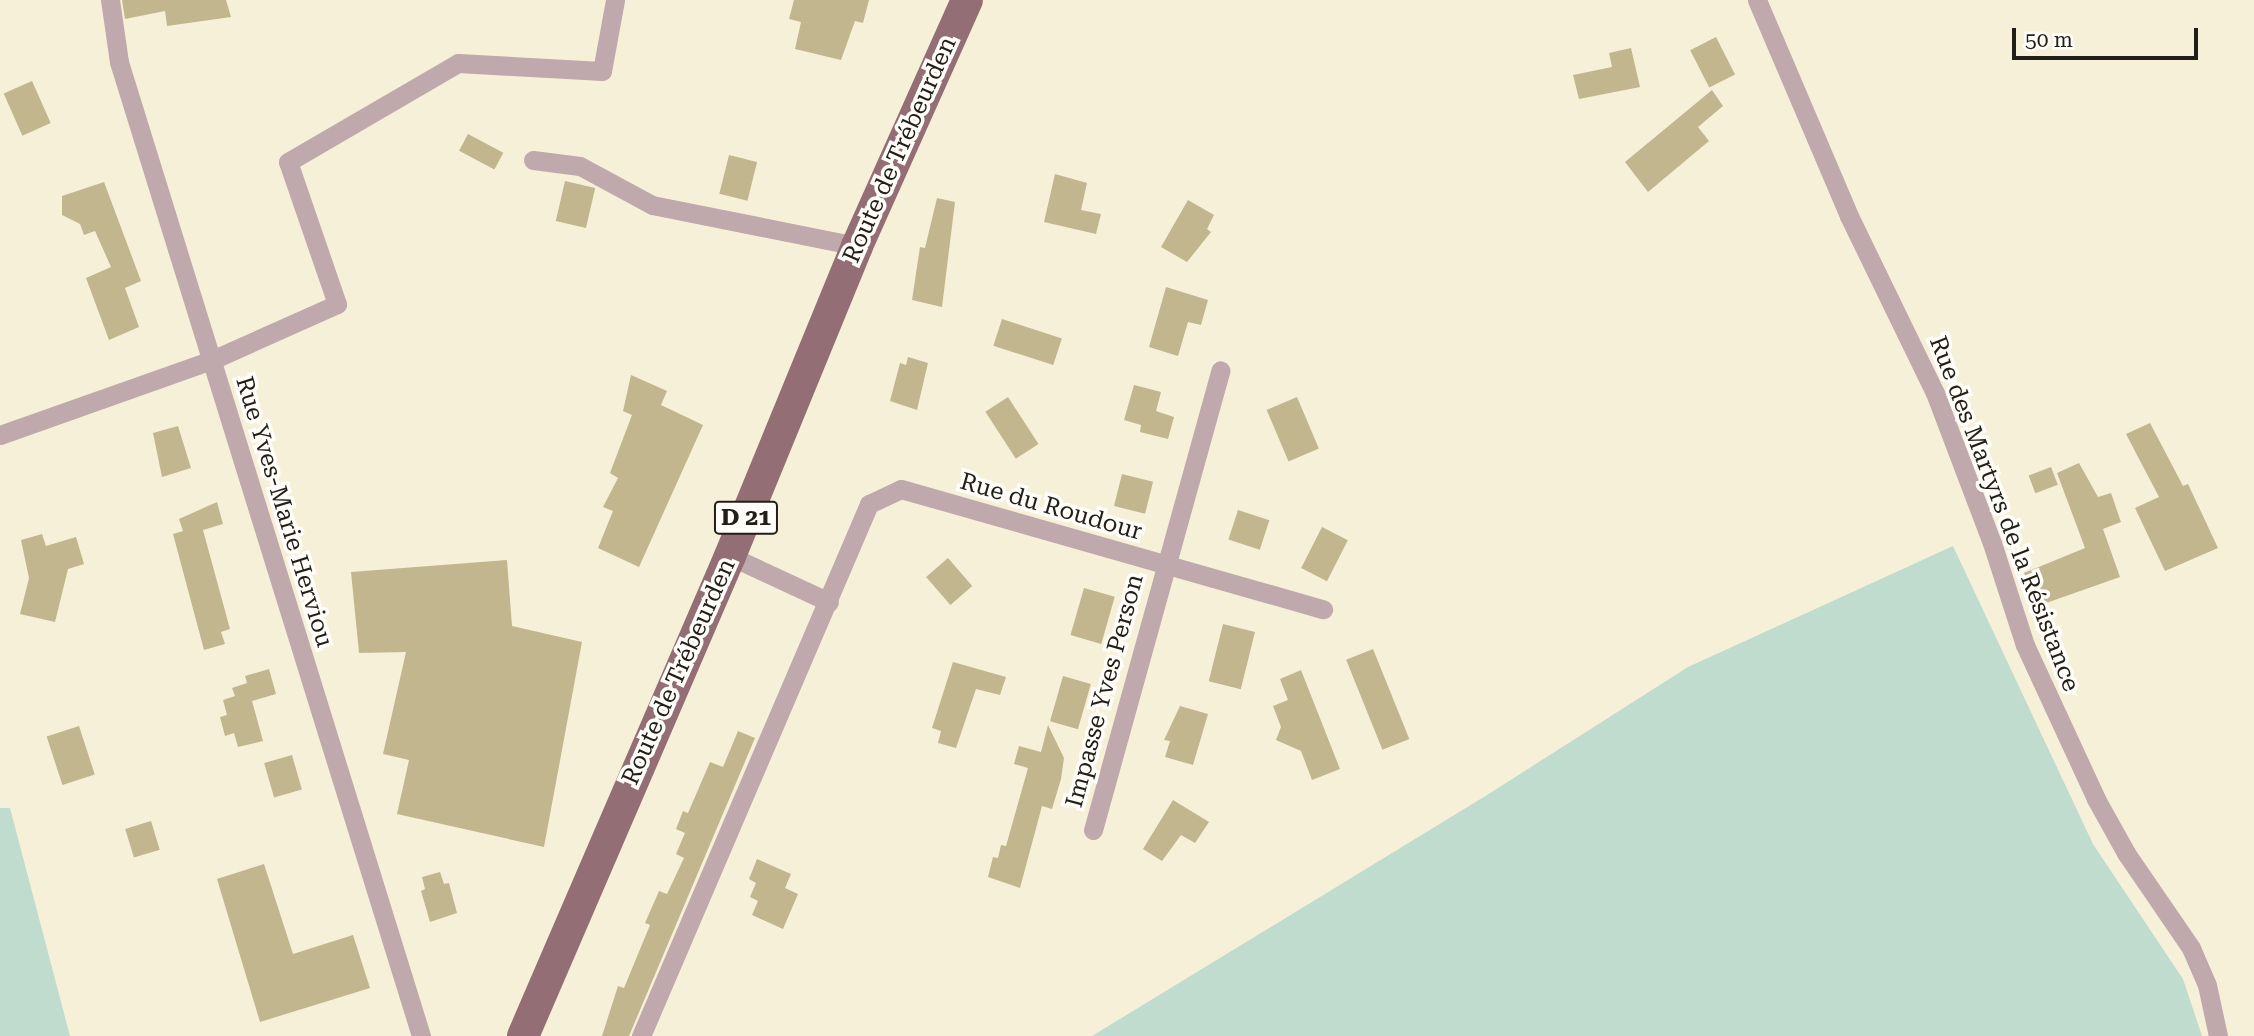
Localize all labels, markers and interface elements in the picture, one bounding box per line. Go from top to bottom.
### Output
scale bar [2016,14,2202,58]
text: 50 m [2025,28,2073,52]
street label: Route de Trébeurden [837,33,963,267]
street label: Rue des Martyrs de la Résistance [1923,332,2085,696]
street label: Rue Yves-Marie Herviou [229,373,339,651]
street label: Rue du Roudour [957,467,1145,547]
road number: D 21 [713,498,779,538]
street label: Route de Trébeurden [616,555,742,789]
street label: Impasse Yves Person [1060,571,1150,811]

